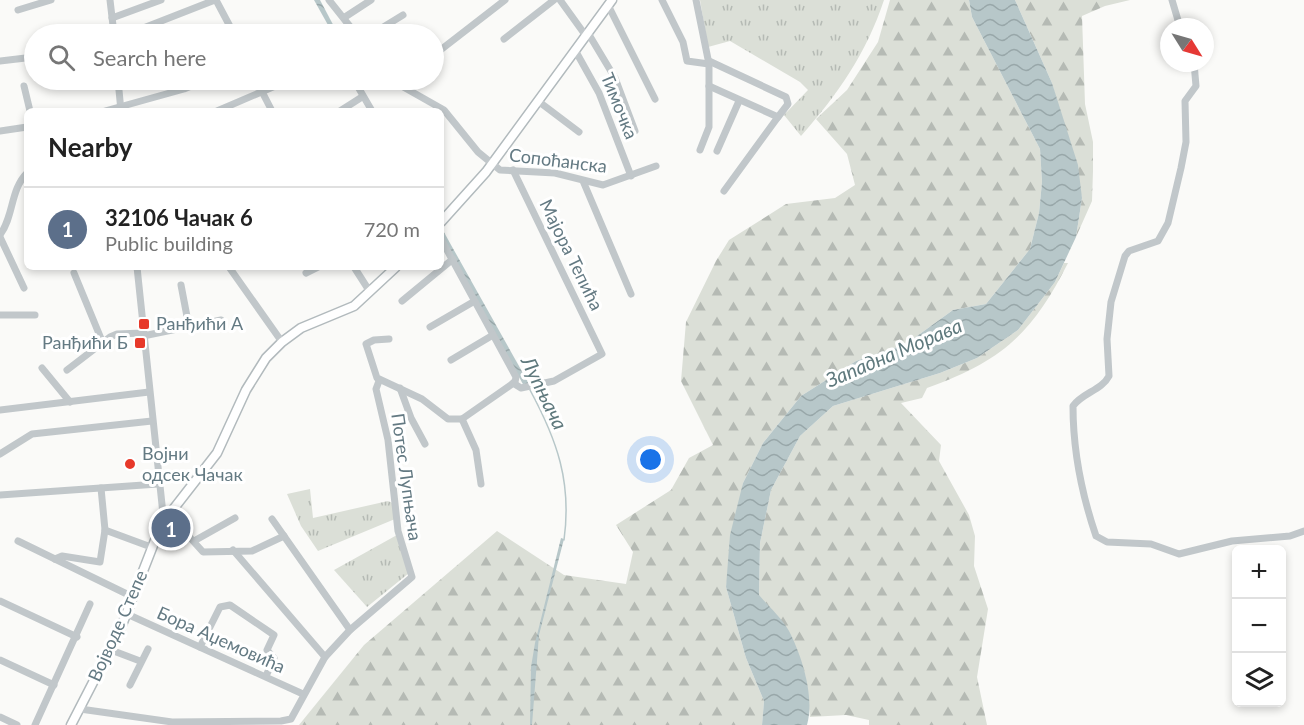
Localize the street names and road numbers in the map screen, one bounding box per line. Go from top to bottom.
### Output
street label: Тимочка [597,69,643,142]
street label: Сопоћанска [508,143,608,177]
street label: Мајора Тепића [535,195,608,314]
street label: Потес Лупњача [387,412,427,542]
street label: Војводе Степе [83,567,151,685]
street label: Бора Аџемовића [154,601,289,677]

